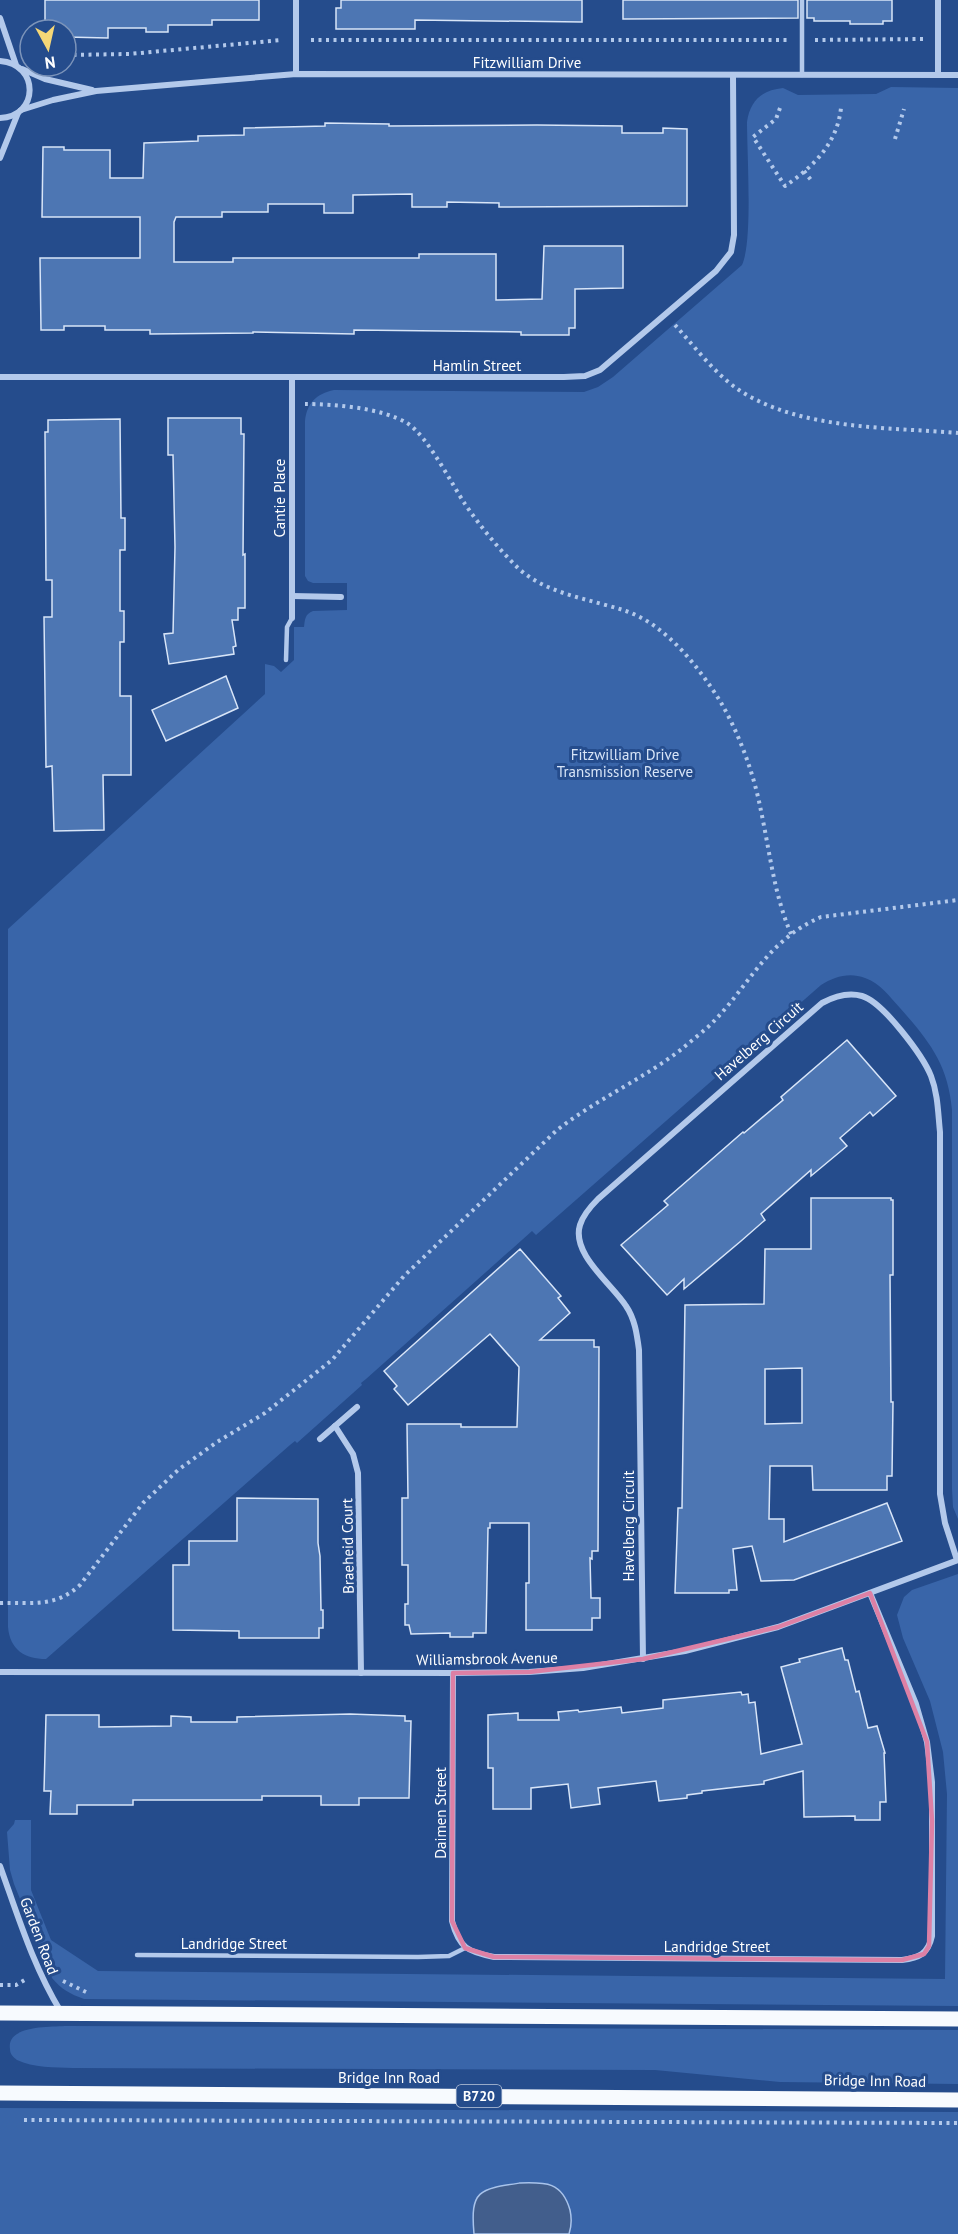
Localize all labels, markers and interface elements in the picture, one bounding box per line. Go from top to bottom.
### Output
north arrow [18,18,78,78]
text: N [43,52,57,73]
street label: Fitzwilliam Drive [473,53,581,72]
street label: Hamlin Street [433,356,521,375]
street label: Cantie Place [270,459,289,537]
park label: Fitzwilliam Drive Transmission Reserve [557,745,693,781]
street label: Havelberg Circuit [711,997,807,1084]
street label: Havelberg Circuit [619,1470,638,1582]
street label: Braeheid Court [337,1498,358,1594]
street label: Williamsbrook Avenue [416,1648,558,1669]
street label: Daimen Street [431,1767,450,1859]
street label: Garden Road [16,1894,63,1977]
street label: Landridge Street [181,1934,287,1953]
street label: Landridge Street [664,1937,770,1956]
street label: Bridge Inn Road [338,2068,440,2087]
street label: Bridge Inn Road [824,2070,926,2091]
road number: B720 [456,2085,502,2107]

